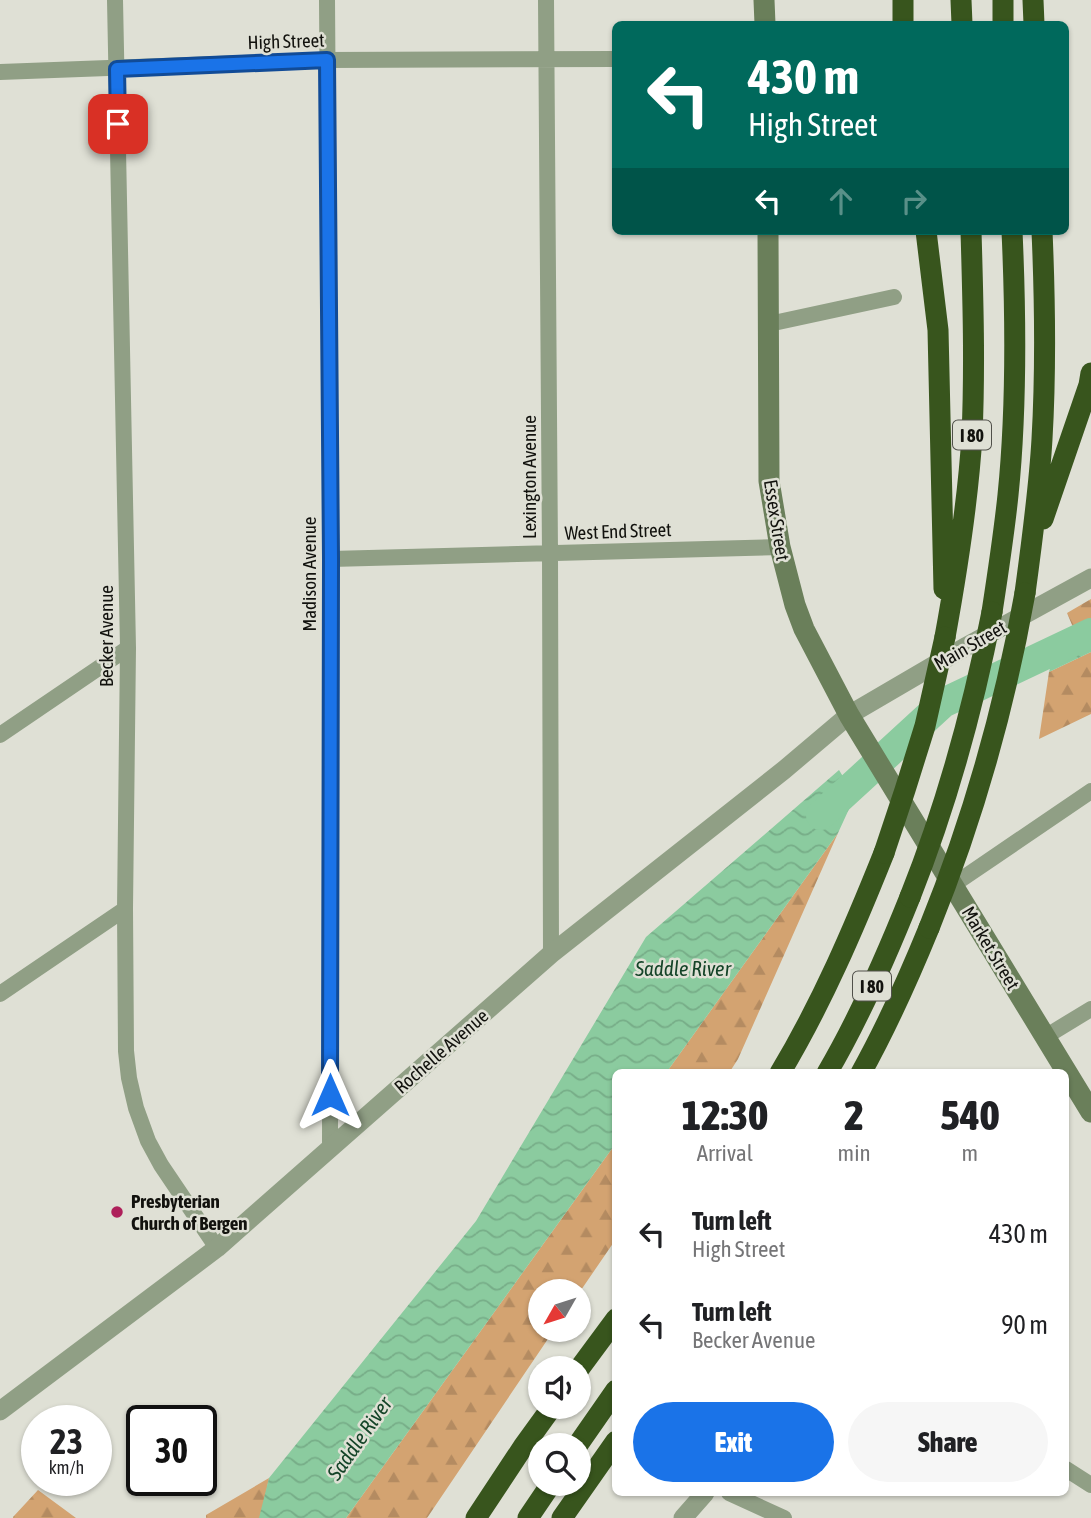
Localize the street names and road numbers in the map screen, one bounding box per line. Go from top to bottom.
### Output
street label: High Street [247,29,325,53]
street label: Lexington Avenue [518,415,540,539]
road number: I 80 [953,421,991,450]
street label: Essex Street [760,478,794,562]
street label: Madison Avenue [298,517,320,632]
street label: West End Street [564,518,672,544]
street label: Becker Avenue [95,585,117,687]
street label: Main Street [930,616,1010,674]
street label: Market Street [957,902,1025,994]
road number: I 80 [853,972,891,1001]
street label: Rochelle Avenue [390,1004,492,1098]

